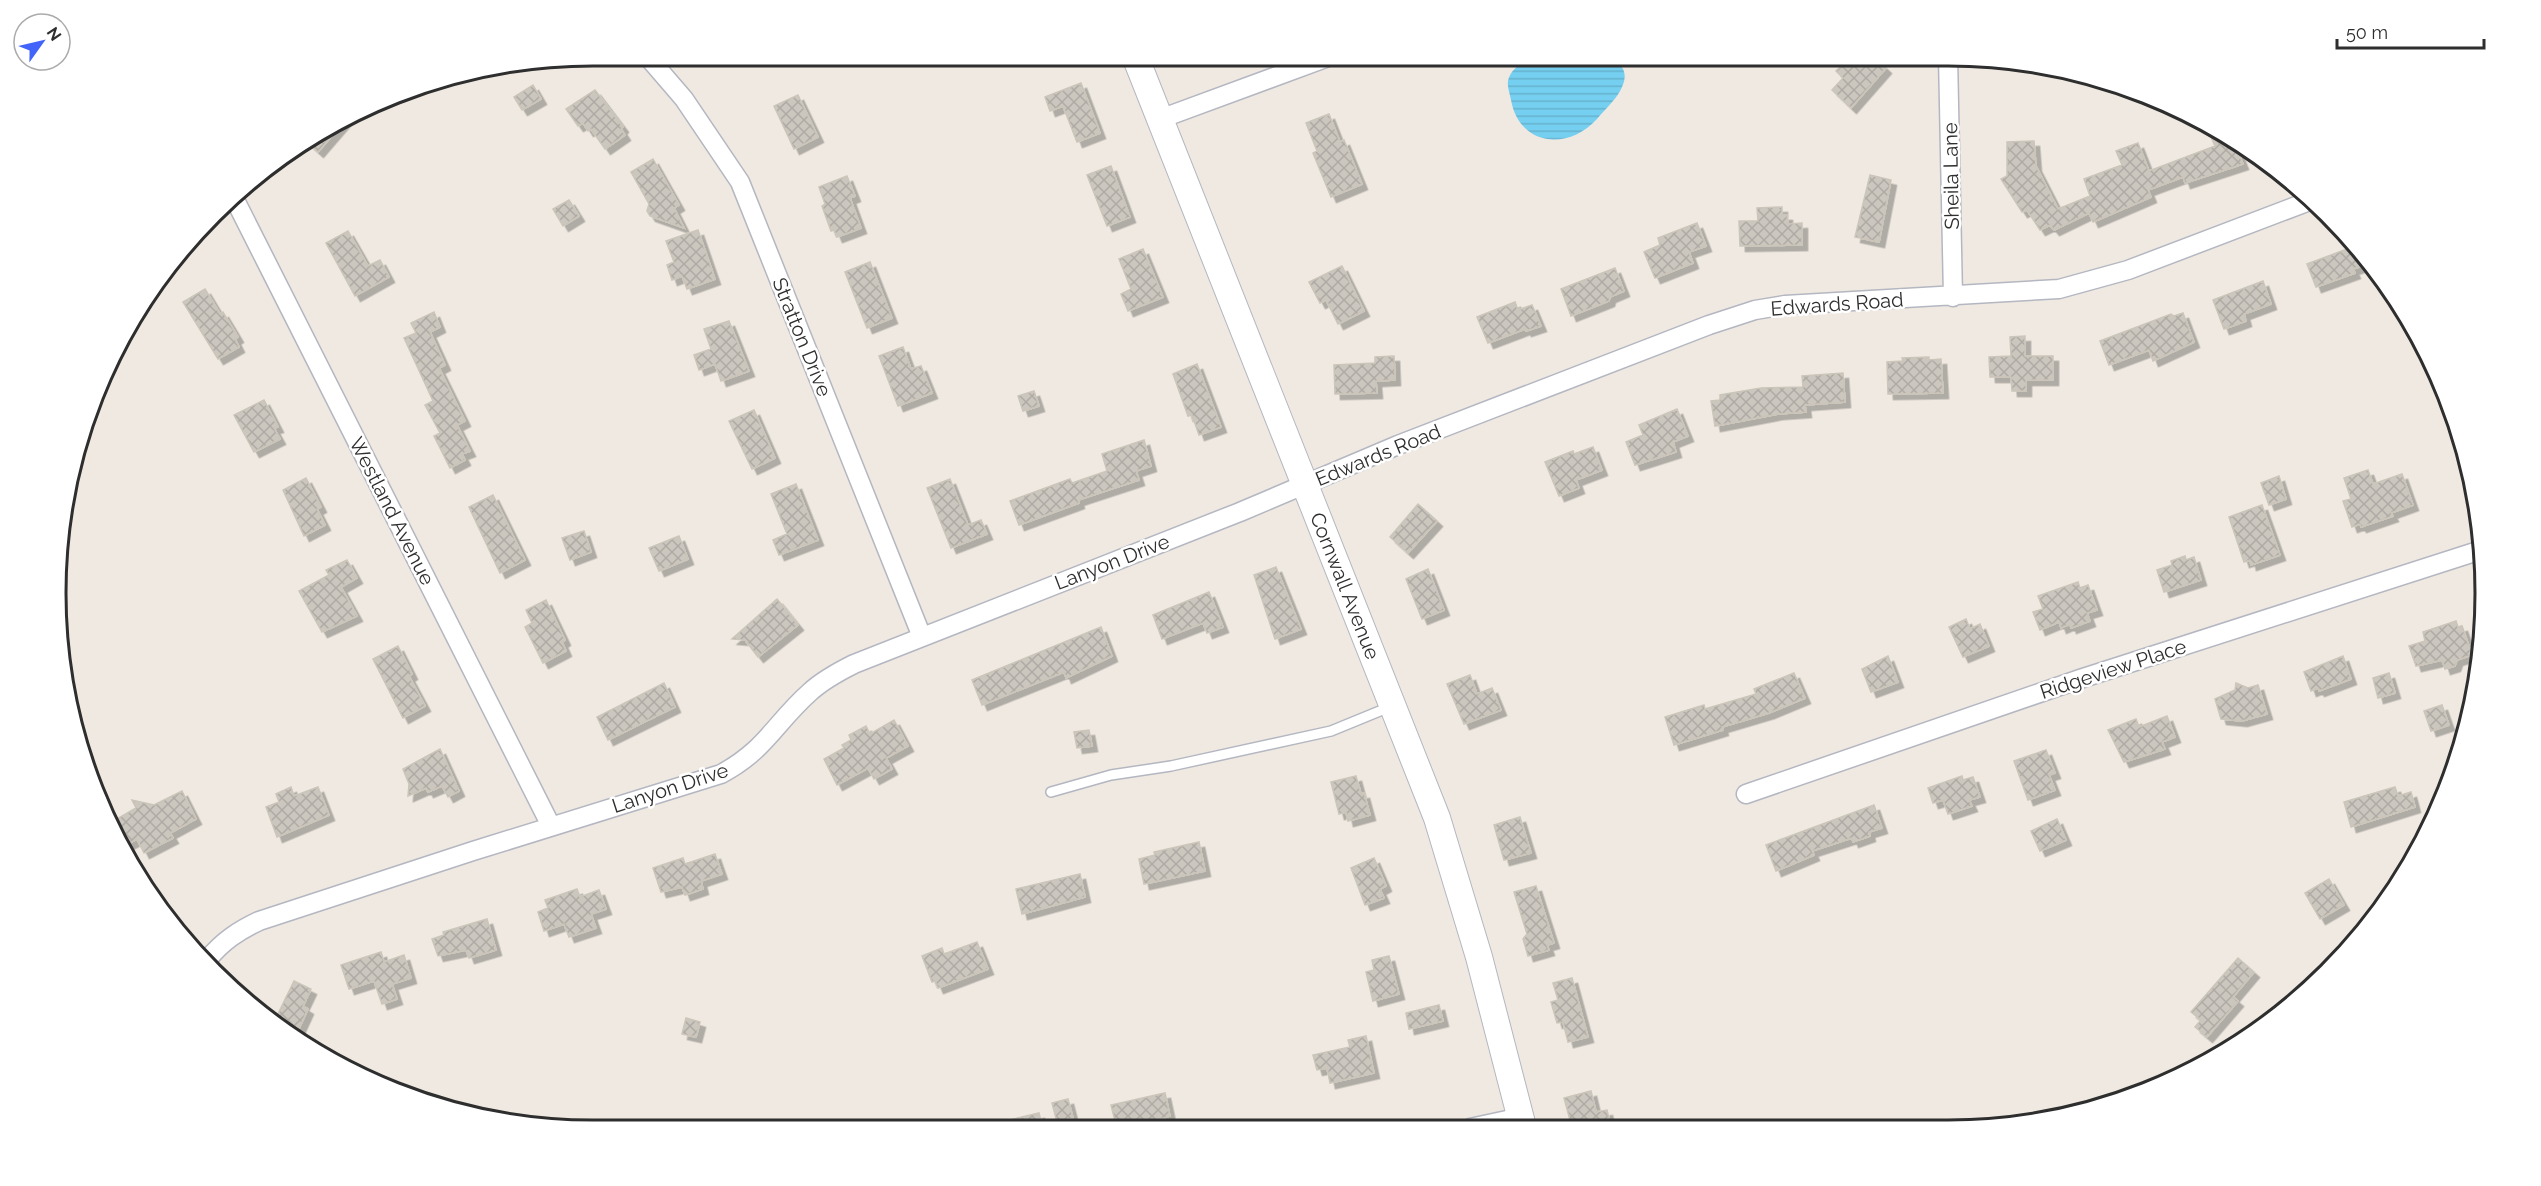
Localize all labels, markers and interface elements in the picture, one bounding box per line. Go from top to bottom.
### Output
north arrow [12,12,72,72]
scale bar [2337,12,2484,50]
text: 50 m [2346,22,2388,43]
text: N [43,24,65,44]
street label: Sheila Lane [1938,122,1964,230]
street label: Stratton Drive [767,274,837,400]
street label: Edwards Road [1770,287,1904,321]
street label: Edwards Road [1312,419,1444,491]
street label: Westland Avenue [344,433,440,589]
street label: Cornwall Avenue [1305,509,1385,663]
street label: Lanyon Drive [1051,529,1173,595]
street label: Ridgeview Place [2037,634,2189,704]
street label: Lanyon Drive [609,758,731,818]

